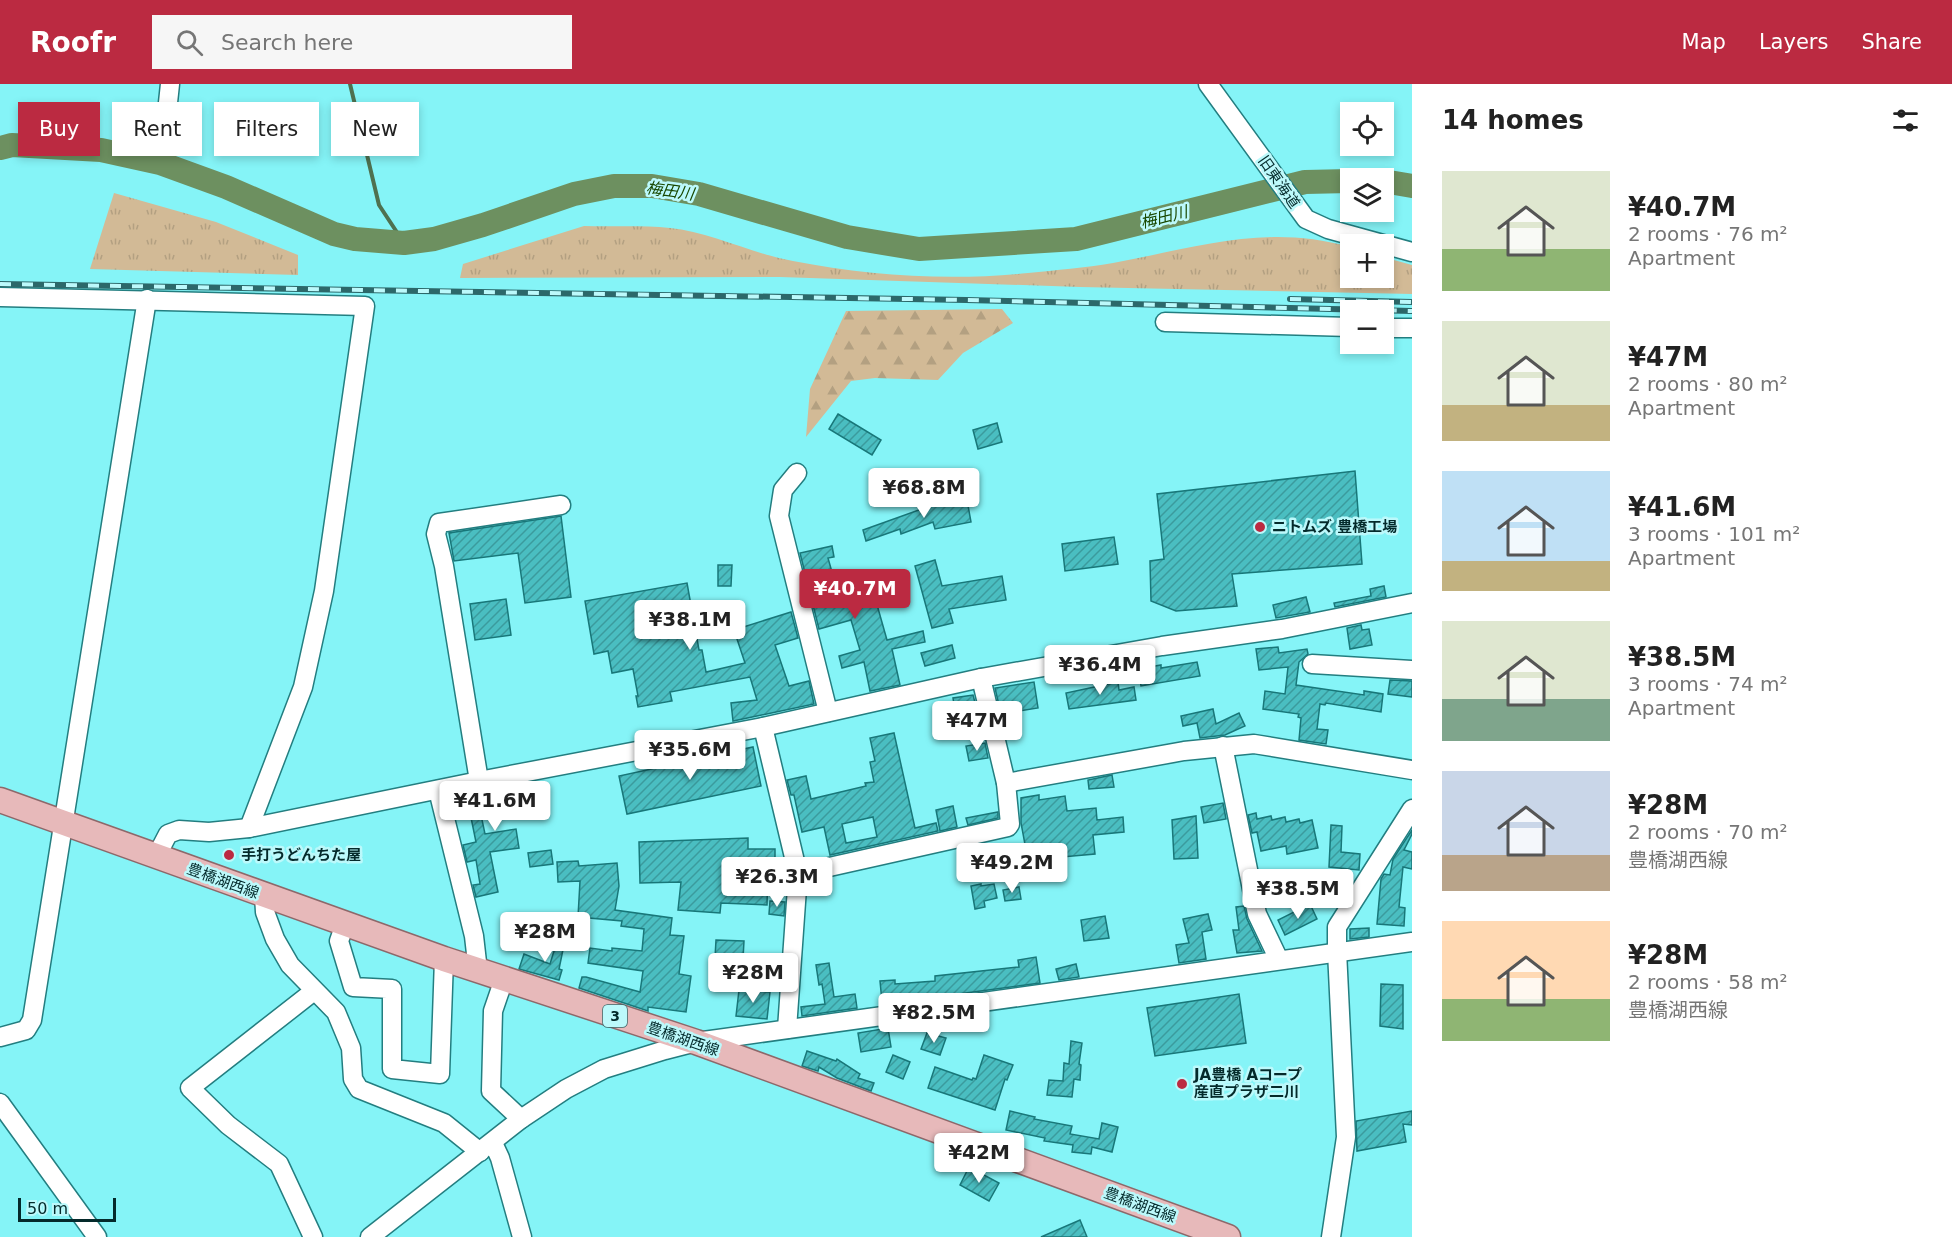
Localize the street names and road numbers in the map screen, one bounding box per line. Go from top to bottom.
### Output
street label: 旧東海道 [1254,152,1304,212]
street label: 豊橋湖西線 [185,860,261,902]
road number: 3 [603,1005,627,1027]
street label: 豊橋湖西線 [645,1018,721,1060]
street label: 豊橋湖西線 [1102,1184,1178,1226]

